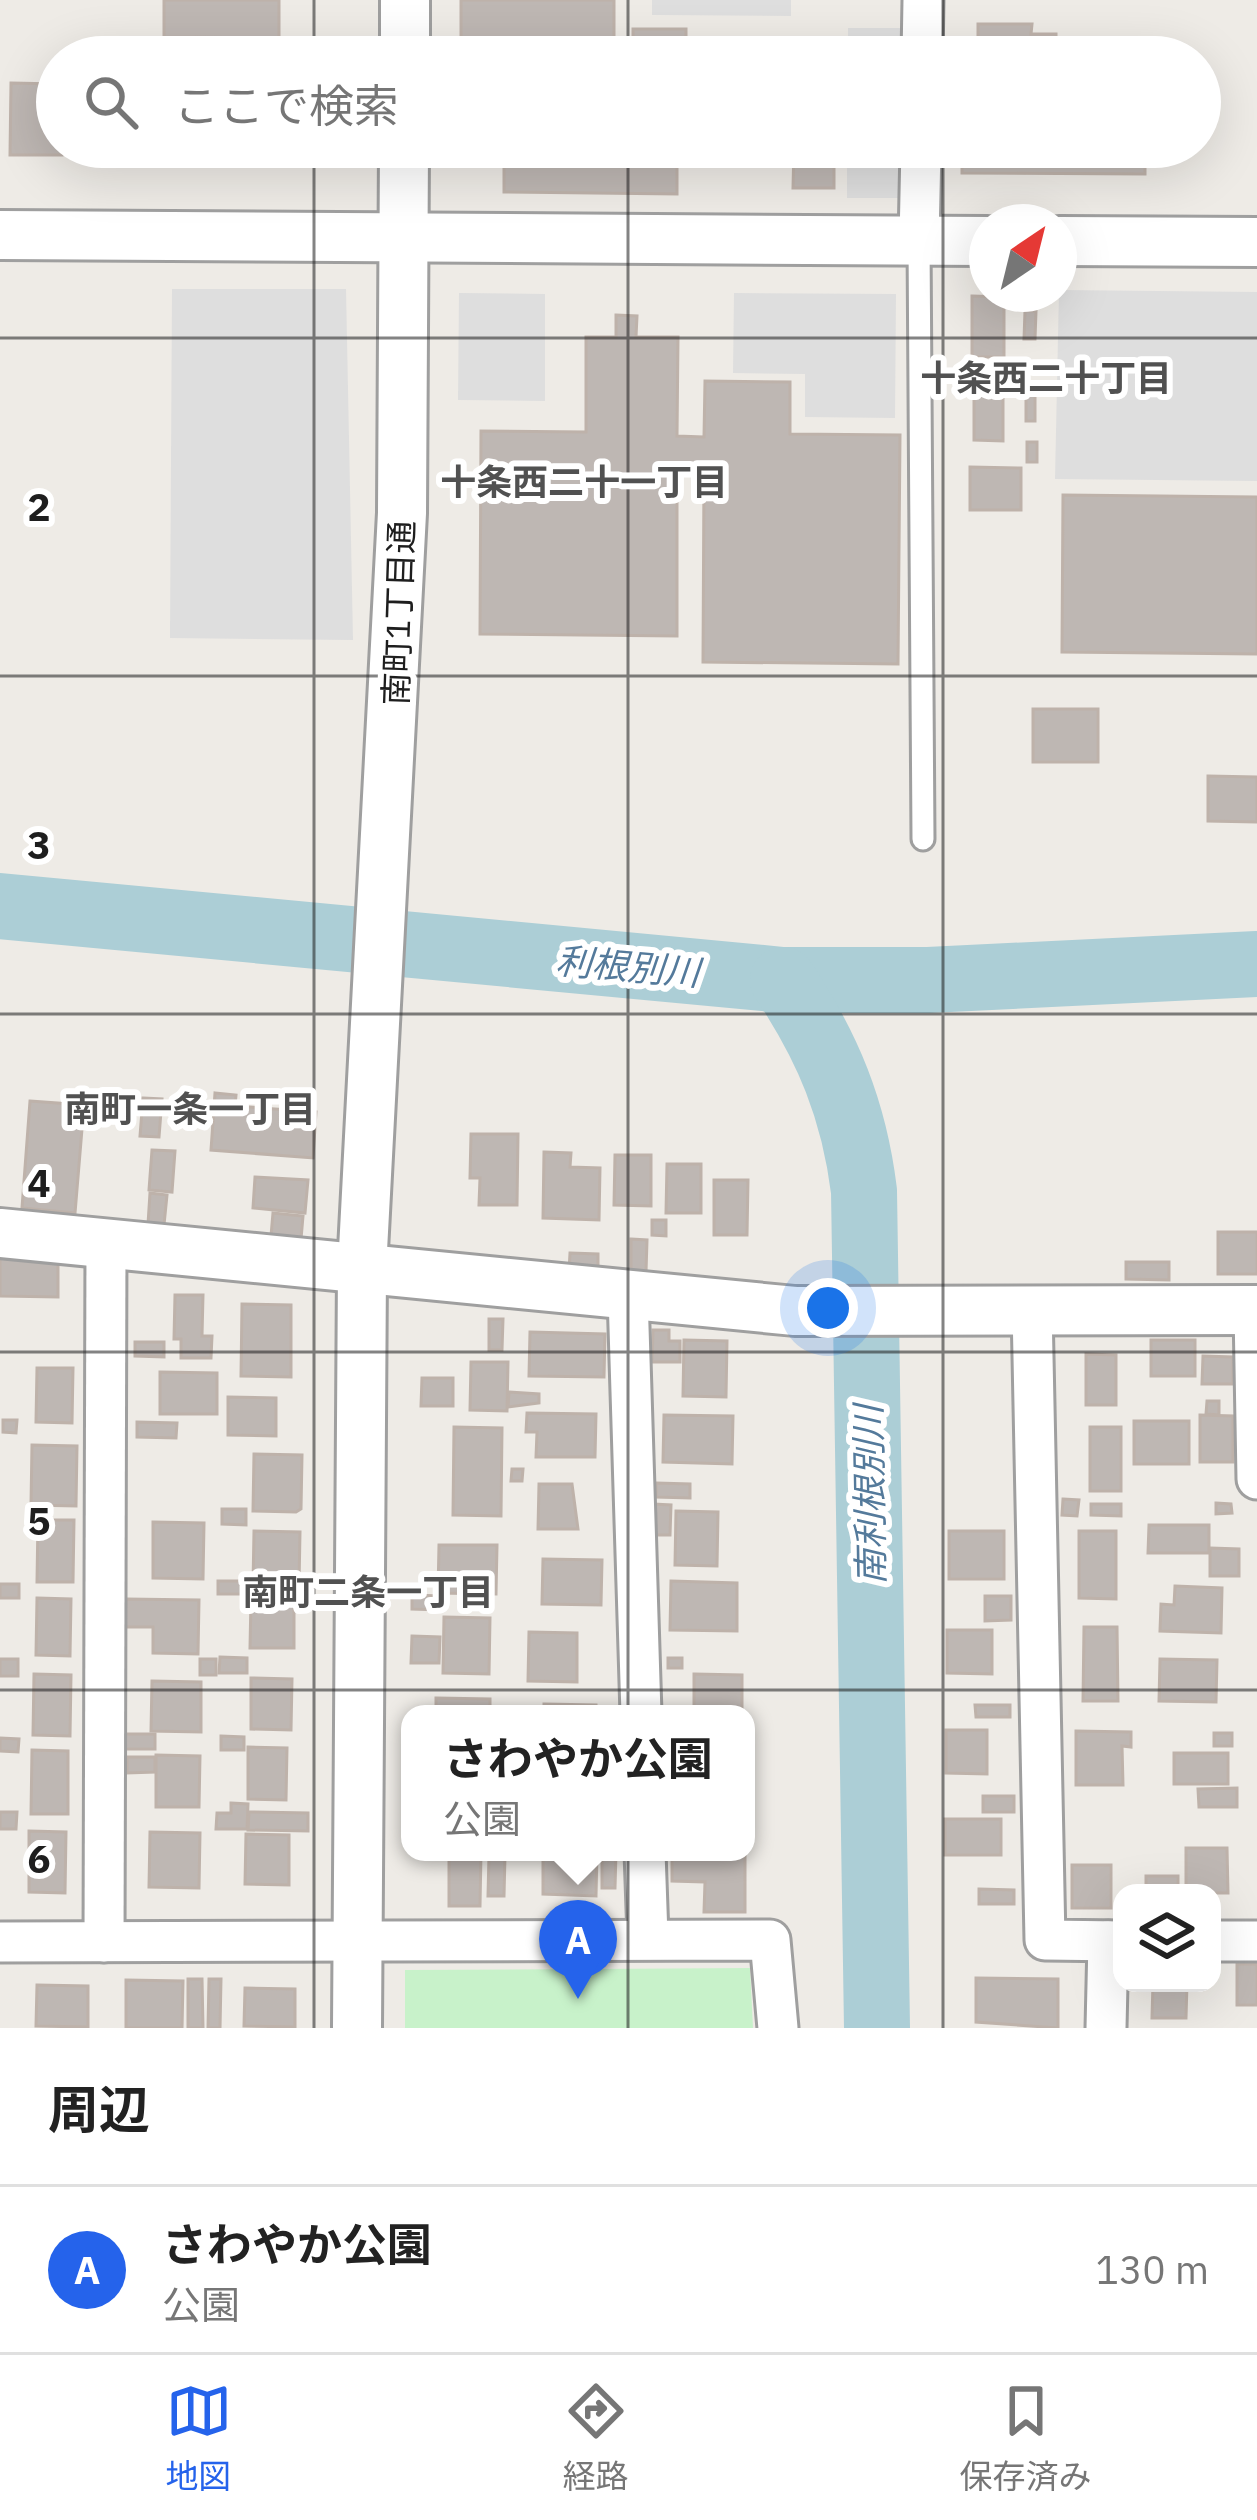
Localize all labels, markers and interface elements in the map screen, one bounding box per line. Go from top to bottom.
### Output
search box [36,36,1221,168]
icon: search [78,69,144,135]
text: ここで検索 [174,76,399,134]
north arrow [969,204,1077,312]
district label: 十条西二十丁目 [920,354,1172,401]
district label: 十条西二十一丁目 [440,458,728,505]
text: 2 [27,481,51,532]
street label: 南町1丁目通 [373,520,423,706]
text: 3 [27,819,51,870]
water label: 利根別川 [554,936,706,996]
district label: 南町一条一丁目 [64,1085,316,1132]
text: 4 [27,1157,51,1208]
your location [798,1278,858,1338]
water label: 南利根別川 [844,1401,894,1585]
text: 5 [27,1495,51,1546]
district label: 南町二条一丁目 [242,1568,494,1615]
popup [401,1705,755,1861]
text: さわやか公園 [443,1729,713,1787]
text: 公園 [443,1793,521,1844]
text: 6 [27,1833,51,1884]
map controls [1113,1884,1221,1992]
button: layers [1113,1884,1221,1992]
pin: A [539,1900,617,1999]
text: 周辺 [48,2076,150,2142]
text: さわやか公園 [162,2215,432,2273]
text: A [74,2244,100,2295]
text: 130 m [1096,2244,1209,2295]
text: 公園 [162,2279,240,2330]
tab: 地図 [166,2378,232,2498]
tab: 経路 [563,2378,629,2498]
tab: 保存済み [960,2378,1092,2498]

